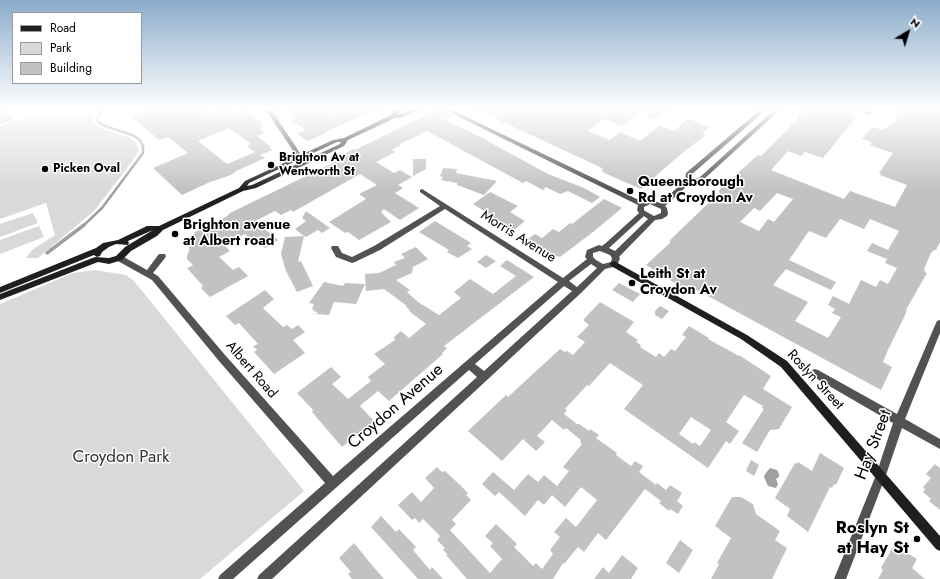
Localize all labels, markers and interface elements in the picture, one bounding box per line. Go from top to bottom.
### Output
legend [12,12,142,84]
north arrow [888,12,928,52]
text: N [907,14,924,32]
text: Road [50,19,76,37]
text: Park [50,39,71,57]
text: Building [50,59,92,77]
place label: Brighton Av at Wentworth St [279,151,359,179]
marker: Brighton Av at Wentworth St [266,160,276,170]
place label: Picken Oval [53,162,120,176]
marker: Picken Oval [40,164,50,174]
place label: Queensborough Rd at Croydon Av [638,175,753,208]
marker: Queensborough Rd at Croydon Av [625,186,635,196]
street label: Morris Avenue [477,207,559,267]
place label: Brighton avenue at Albert road [183,218,290,250]
marker: Brighton avenue at Albert road [170,229,180,239]
place label: Leith St at Croydon Av [640,267,717,300]
marker: Leith St at Croydon Av [627,278,637,288]
street label: Albert Road [222,338,280,402]
street label: Roslyn Street [783,347,847,413]
street label: Croydon Avenue [344,360,448,454]
street label: Hay Street [851,407,897,483]
park label: Croydon Park [72,448,170,468]
place label: Roslyn St at Hay St [836,519,909,559]
marker: Roslyn St at Hay St [912,534,922,544]

